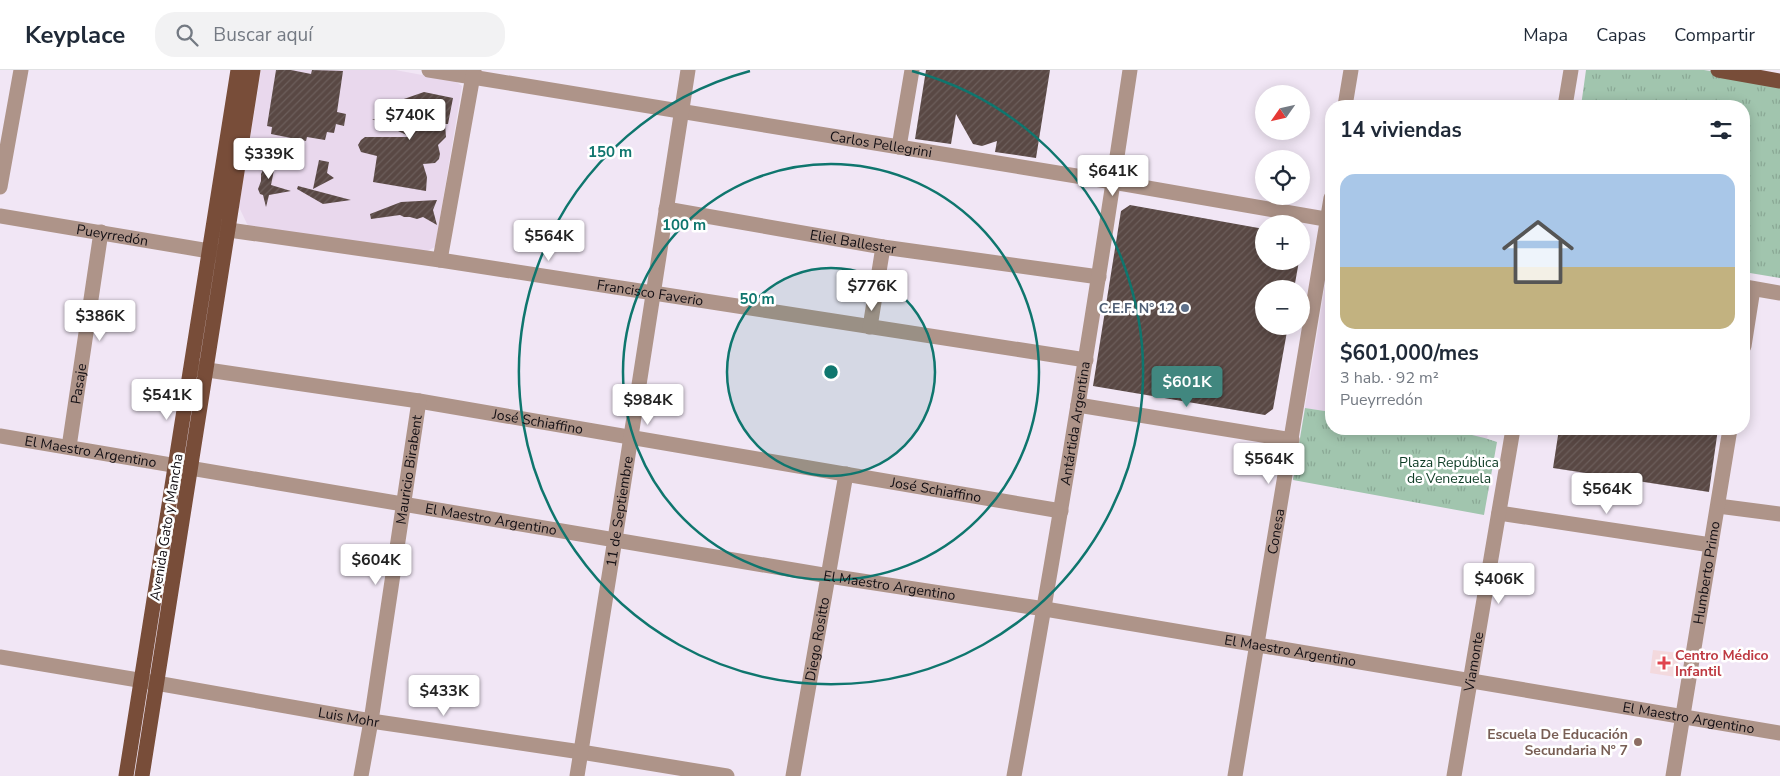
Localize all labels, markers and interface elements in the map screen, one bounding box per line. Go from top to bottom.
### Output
search box [155,12,505,57]
text: Keyplace [25,19,125,51]
icon: search [173,21,201,49]
text: Buscar aquí [213,22,313,48]
text: Mapa [1523,23,1568,47]
text: Capas [1596,23,1646,47]
text: Compartir [1674,23,1755,47]
north arrow [1255,85,1310,140]
map controls [1255,85,1310,335]
pin: $740K [375,98,445,141]
text: $740K [385,104,435,126]
text: 14 viviendas [1340,116,1462,144]
icon: filters [1707,116,1735,144]
street label: Carlos Pellegrini [828,127,933,162]
pin: $339K [234,138,304,180]
text: 150 m [588,142,632,162]
text: $339K [244,143,294,165]
button: locate [1255,150,1310,205]
pin: $641K [1078,154,1148,197]
text: $641K [1088,160,1138,182]
icon: home [1493,207,1583,297]
text: 100 m [662,215,706,235]
button: + [1255,215,1310,270]
street label: Pueyrredón [75,220,150,251]
pin: $564K [514,220,584,262]
text: $564K [524,225,574,247]
street label: Eliel Ballester [808,225,897,259]
pin: $776K [837,270,907,312]
street label: Francisco Faverio [596,275,705,311]
text: $776K [847,275,897,297]
button: − [1255,280,1310,335]
text: 50 m [739,289,775,309]
place label: C.E.F. N° 12 [1099,299,1175,318]
pin: $386K [65,300,135,342]
marker: C.E.F. N° 12 [1179,302,1191,314]
text: $386K [75,305,125,327]
text: $601,000/mes [1340,339,1479,367]
street label: Antártida Argentina [1056,360,1095,487]
street label: Pasaje [67,362,91,405]
centre of rings [822,363,840,381]
pin: $601K [1152,366,1222,408]
text: 3 hab. · 92 m² [1340,367,1439,389]
text: $601K [1162,371,1212,393]
pin: $541K [132,378,202,421]
text: $541K [142,384,192,406]
pin: $984K [613,384,683,426]
text: $984K [623,389,673,411]
text: Pueyrredón [1340,389,1423,411]
street label: José Schiaffino [490,405,585,439]
street label: Mauricio Birabent [392,414,427,526]
street label: El Maestro Argentino [23,431,158,472]
pin: $564K [1234,442,1304,485]
text: $564K [1244,448,1294,470]
street label: Avenida Gato y Mancha [145,452,187,602]
park label: Plaza República de Venezuela [1399,453,1499,488]
street label: 11 de Septiembre [602,455,638,568]
pin: $564K [1572,472,1642,515]
street label: José Schiaffino [888,473,983,507]
text: $564K [1582,478,1632,500]
street label: El Maestro Argentino [424,499,559,540]
street label: Conesa [1263,507,1289,556]
street label: Humberto Primo [1689,519,1725,626]
pin: $604K [341,544,411,586]
text: $604K [351,549,401,571]
pin: $406K [1464,562,1534,605]
street label: El Maestro Argentino [822,566,957,605]
text: $406K [1474,568,1524,590]
street label: Diego Rositto [801,595,834,683]
street label: El Maestro Argentino [1223,630,1358,671]
street label: Viamonte [1459,630,1488,694]
place label: Centro Médico Infantil [1675,646,1769,681]
marker: Centro Médico Infantil [1657,656,1671,670]
pin: $433K [409,674,479,717]
text: $433K [419,680,469,702]
street label: El Maestro Argentino [1621,698,1756,739]
street label: Luis Mohr [317,703,381,732]
place label: Escuela De Educación Secundaria Nº 7 [1487,725,1628,760]
marker: Escuela De Educación Secundaria Nº 7 [1632,736,1644,748]

